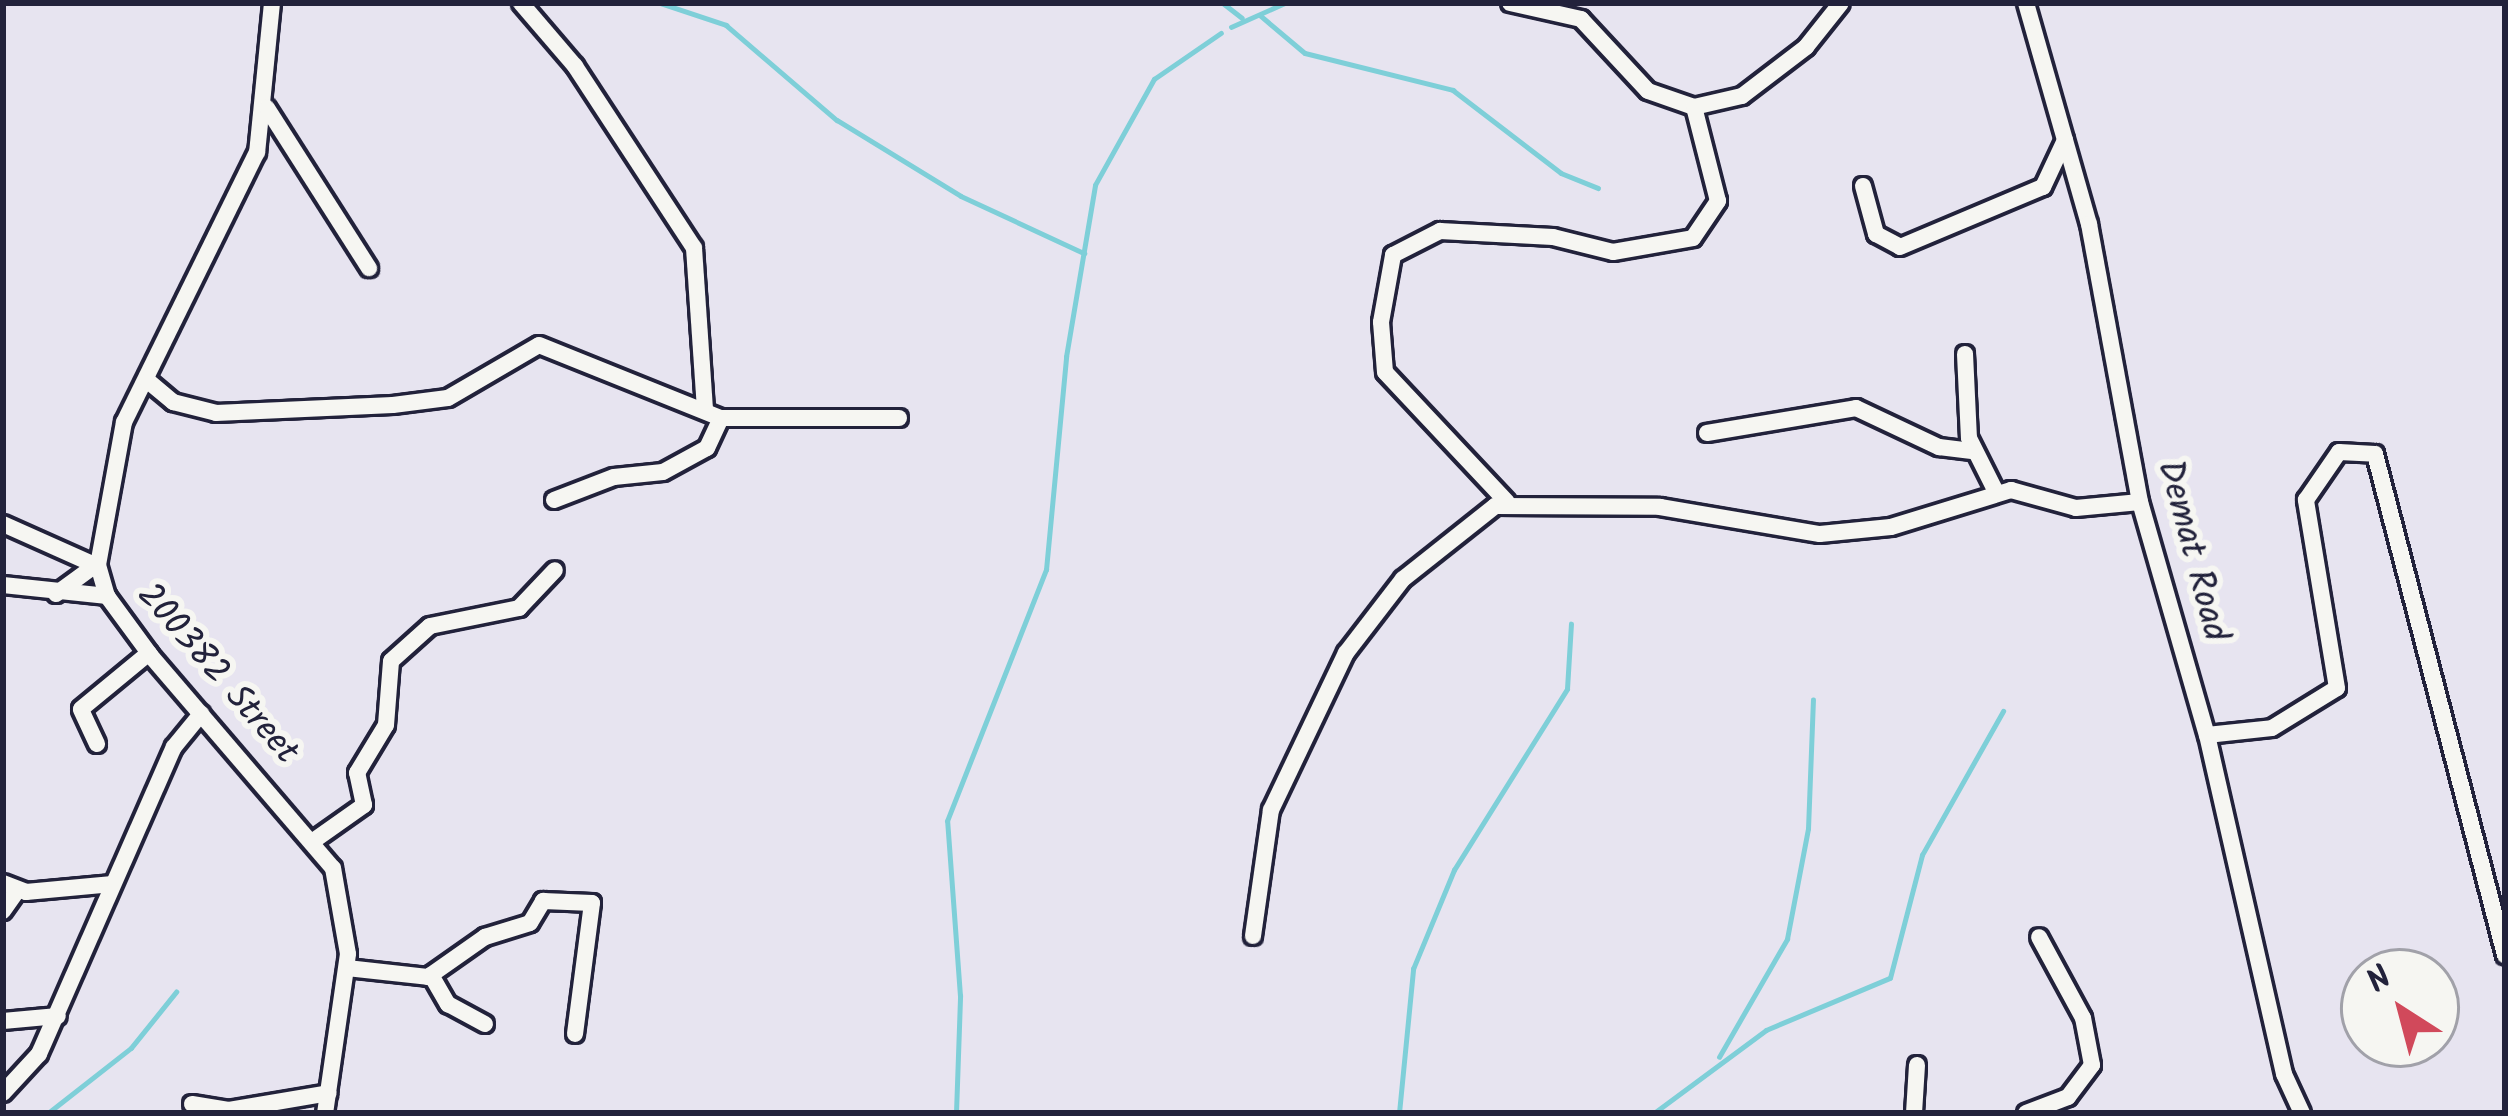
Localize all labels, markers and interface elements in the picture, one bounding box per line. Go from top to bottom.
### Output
street label: Demat Road [2146,456,2236,646]
street label: 200382 Street [127,575,307,773]
north arrow [2340,948,2460,1068]
text: N [2356,953,2404,1008]

